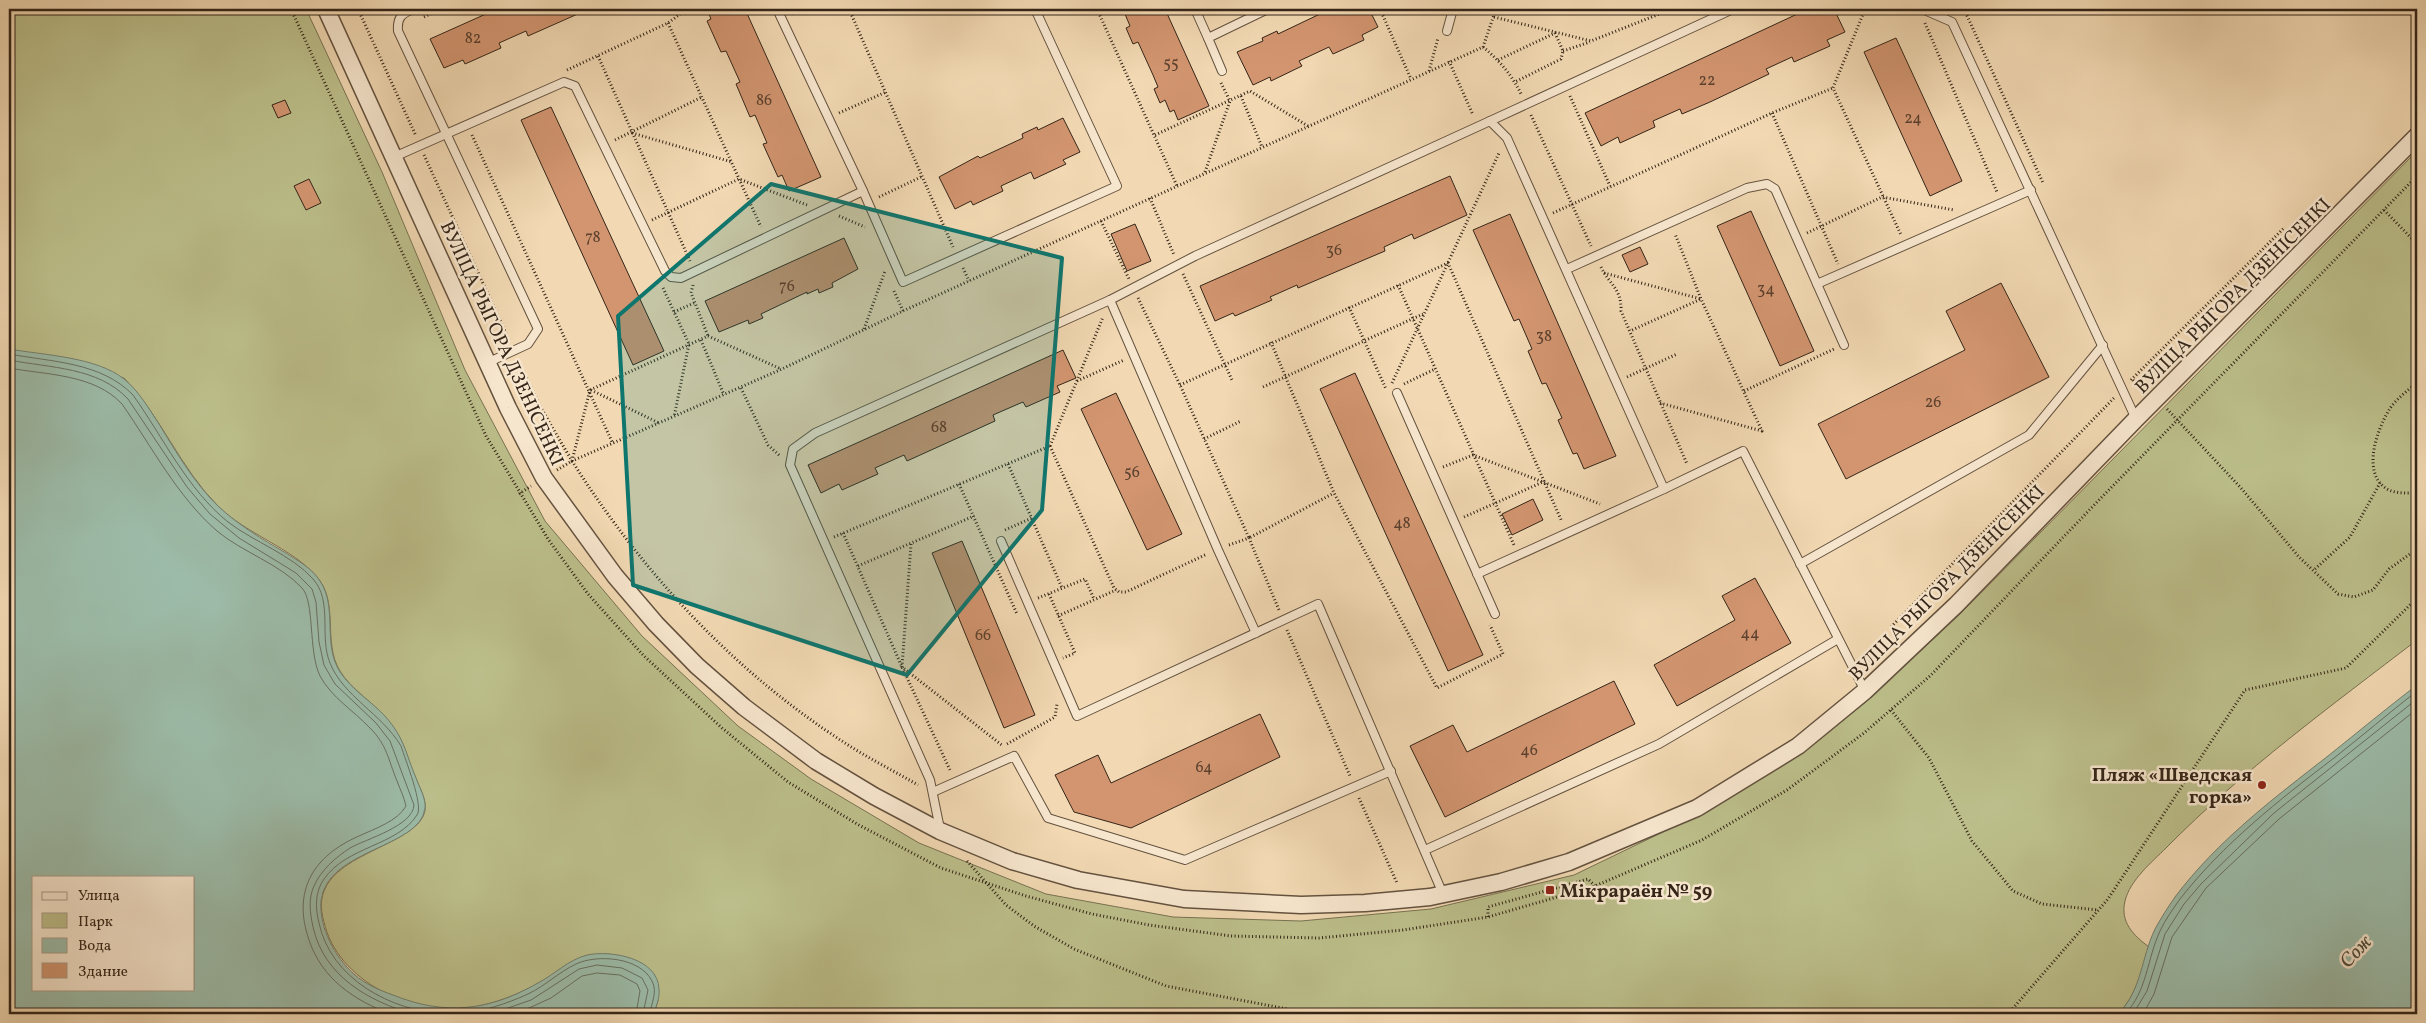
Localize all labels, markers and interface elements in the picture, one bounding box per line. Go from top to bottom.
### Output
house number: 82 [465,28,481,50]
house number: 55 [1163,53,1179,75]
house number: 22 [1698,70,1716,92]
house number: 86 [756,90,772,112]
house number: 24 [1904,108,1922,130]
street label: ВУЛІЦА РЫГОРА ДЗЕНІСЕНКІ [2130,193,2337,400]
street label: ВУЛІЦА РЫГОРА ДЗЕНІСЕНКІ [433,217,569,471]
house number: 78 [585,227,601,249]
house number: 36 [1326,240,1342,262]
house number: 76 [779,276,795,298]
house number: 34 [1757,279,1775,301]
house number: 38 [1536,326,1552,348]
house number: 26 [1925,392,1941,414]
house number: 68 [931,417,947,439]
house number: 56 [1124,462,1140,484]
street label: ВУЛІЦА РЫГОРА ДЗЕНІСЕНКІ [1844,480,2051,687]
house number: 48 [1393,513,1411,535]
house number: 44 [1740,623,1760,645]
house number: 66 [975,625,991,647]
house number: 46 [1520,740,1538,762]
house number: 64 [1195,757,1213,779]
place label: Пляж «Шведская горка» [2092,763,2252,811]
marker: Пляж «Шведская горка» [2256,779,2268,791]
legend [32,876,195,990]
place label: Мікрараён № 59 [1560,879,1712,905]
marker: Мікрараён № 59 [1544,884,1556,896]
text: Улица [78,886,120,907]
text: Парк [78,912,113,933]
water label: Сож [2334,929,2380,975]
text: Вода [78,936,111,957]
text: Здание [78,962,128,983]

